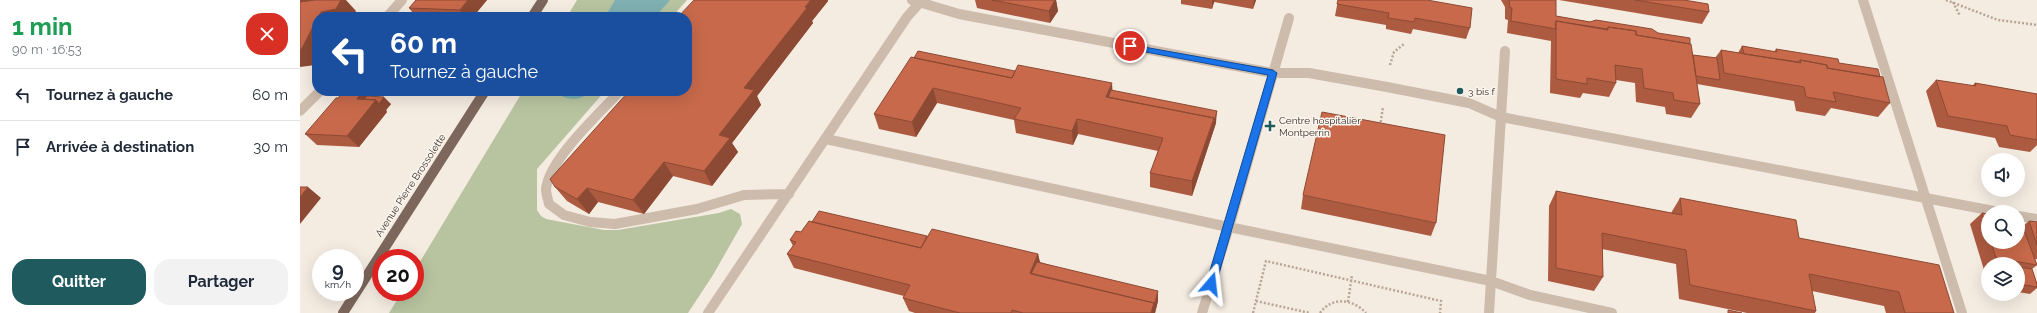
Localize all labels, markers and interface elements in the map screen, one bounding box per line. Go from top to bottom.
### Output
text: 1 min [12,12,73,41]
button: close [246,13,288,55]
text: 60 m [390,27,457,60]
icon: left [324,28,376,80]
pin [1113,29,1147,63]
icon: arrive [1119,35,1141,57]
text: 90 m · 16:53 [12,42,82,57]
text: Tournez à gauche [390,61,538,82]
icon: left [12,84,34,106]
text: Tournez à gauche [46,86,173,104]
text: 60 m [252,86,288,104]
marker: 3 bis f [1455,86,1465,96]
place label: 3 bis f [1468,86,1496,97]
place label: Centre hospitalier Montperrin [1279,115,1361,138]
marker: Centre hospitalier Montperrin [1264,120,1276,132]
street label: Avenue Pierre Brossolette [373,132,448,239]
icon: arrive [12,136,34,158]
text: Arrivée à destination [46,138,194,156]
text: 30 m [253,138,288,156]
map controls [1981,153,2025,301]
button: sound [1981,153,2025,197]
button: search [1981,205,2025,249]
speed limit sign: 20 [372,249,424,301]
button: layers [1981,257,2025,301]
text: 9 [332,258,344,282]
button: Quitter [12,259,146,305]
button: Partager [154,259,288,305]
position arrow [1190,263,1232,305]
text: km/h [325,279,351,290]

